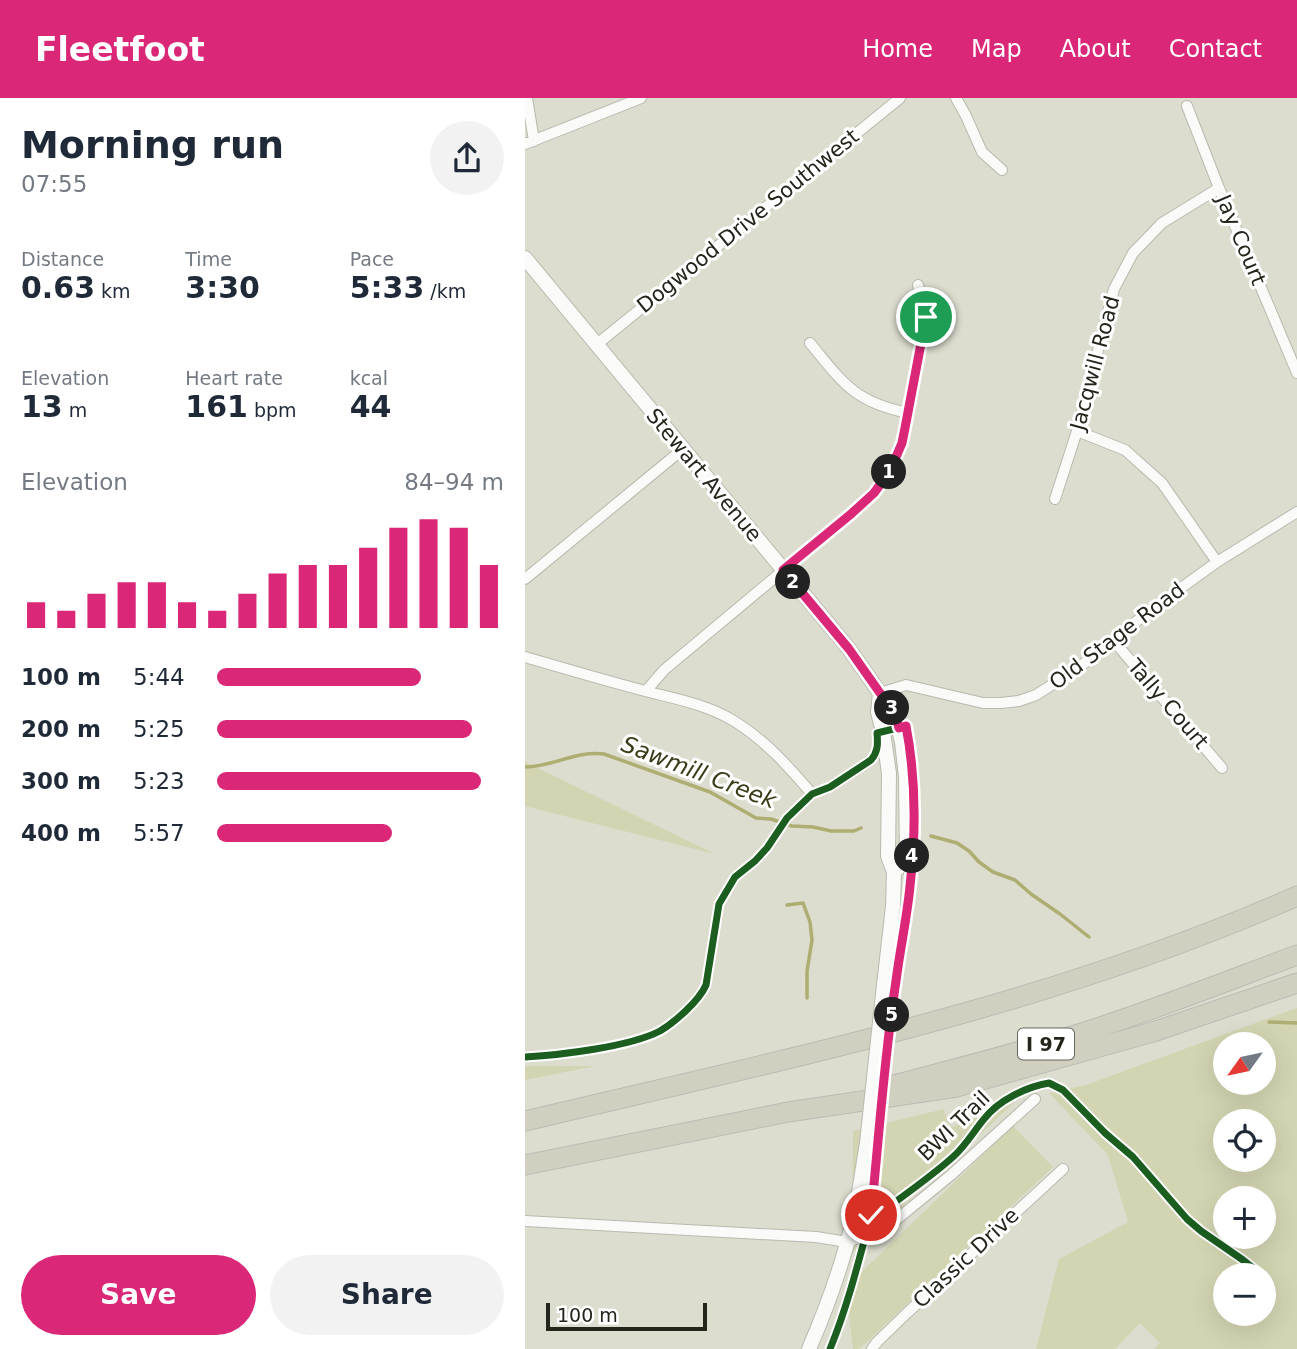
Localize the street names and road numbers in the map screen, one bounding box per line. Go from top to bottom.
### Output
street label: Dogwood Drive Southwest [632,124,864,318]
street label: Jay Court [1210,189,1271,289]
street label: Jacqwill Road [1065,293,1124,435]
street label: Stewart Avenue [641,404,767,546]
street label: Old Stage Road [1045,578,1189,694]
street label: Tally Court [1122,654,1213,754]
road number: I 97 [1018,1028,1074,1060]
street label: BWI Trail [913,1086,995,1166]
street label: Classic Drive [908,1203,1024,1313]

